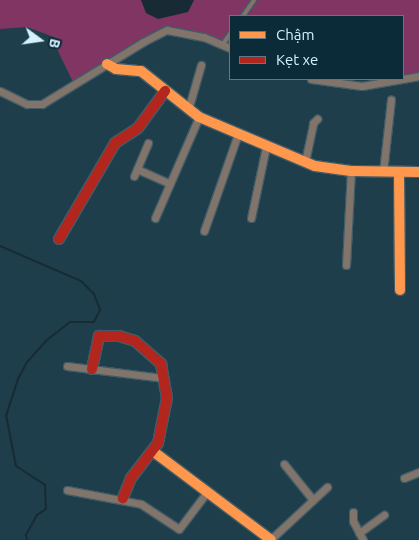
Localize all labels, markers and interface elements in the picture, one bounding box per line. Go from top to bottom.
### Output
north arrow [15,15,65,65]
legend [229,15,404,80]
text: Chậm [276,26,314,43]
text: B [46,37,63,50]
text: Kẹt xe [276,51,318,68]

